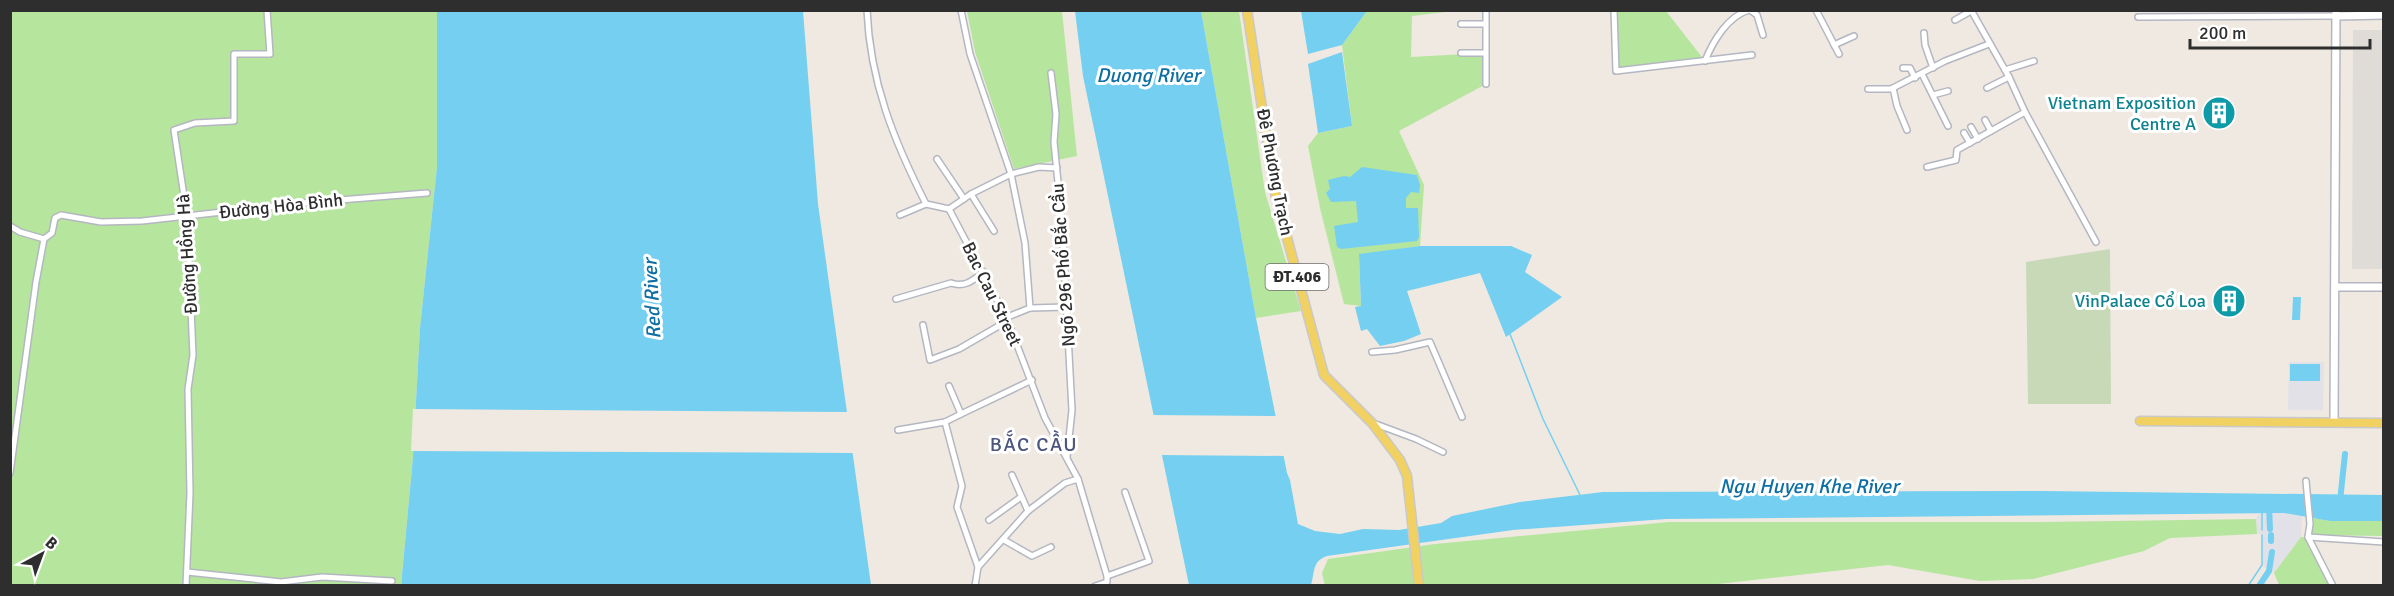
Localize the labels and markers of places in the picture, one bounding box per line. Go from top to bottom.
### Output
place label: Vietnam Exposition Centre A [2048,92,2196,135]
building icon: Vietnam Exposition Centre A [2201,95,2237,131]
building icon: VinPalace Cổ Loa [2211,283,2247,319]
place label: VinPalace Cổ Loa [2075,290,2206,312]

